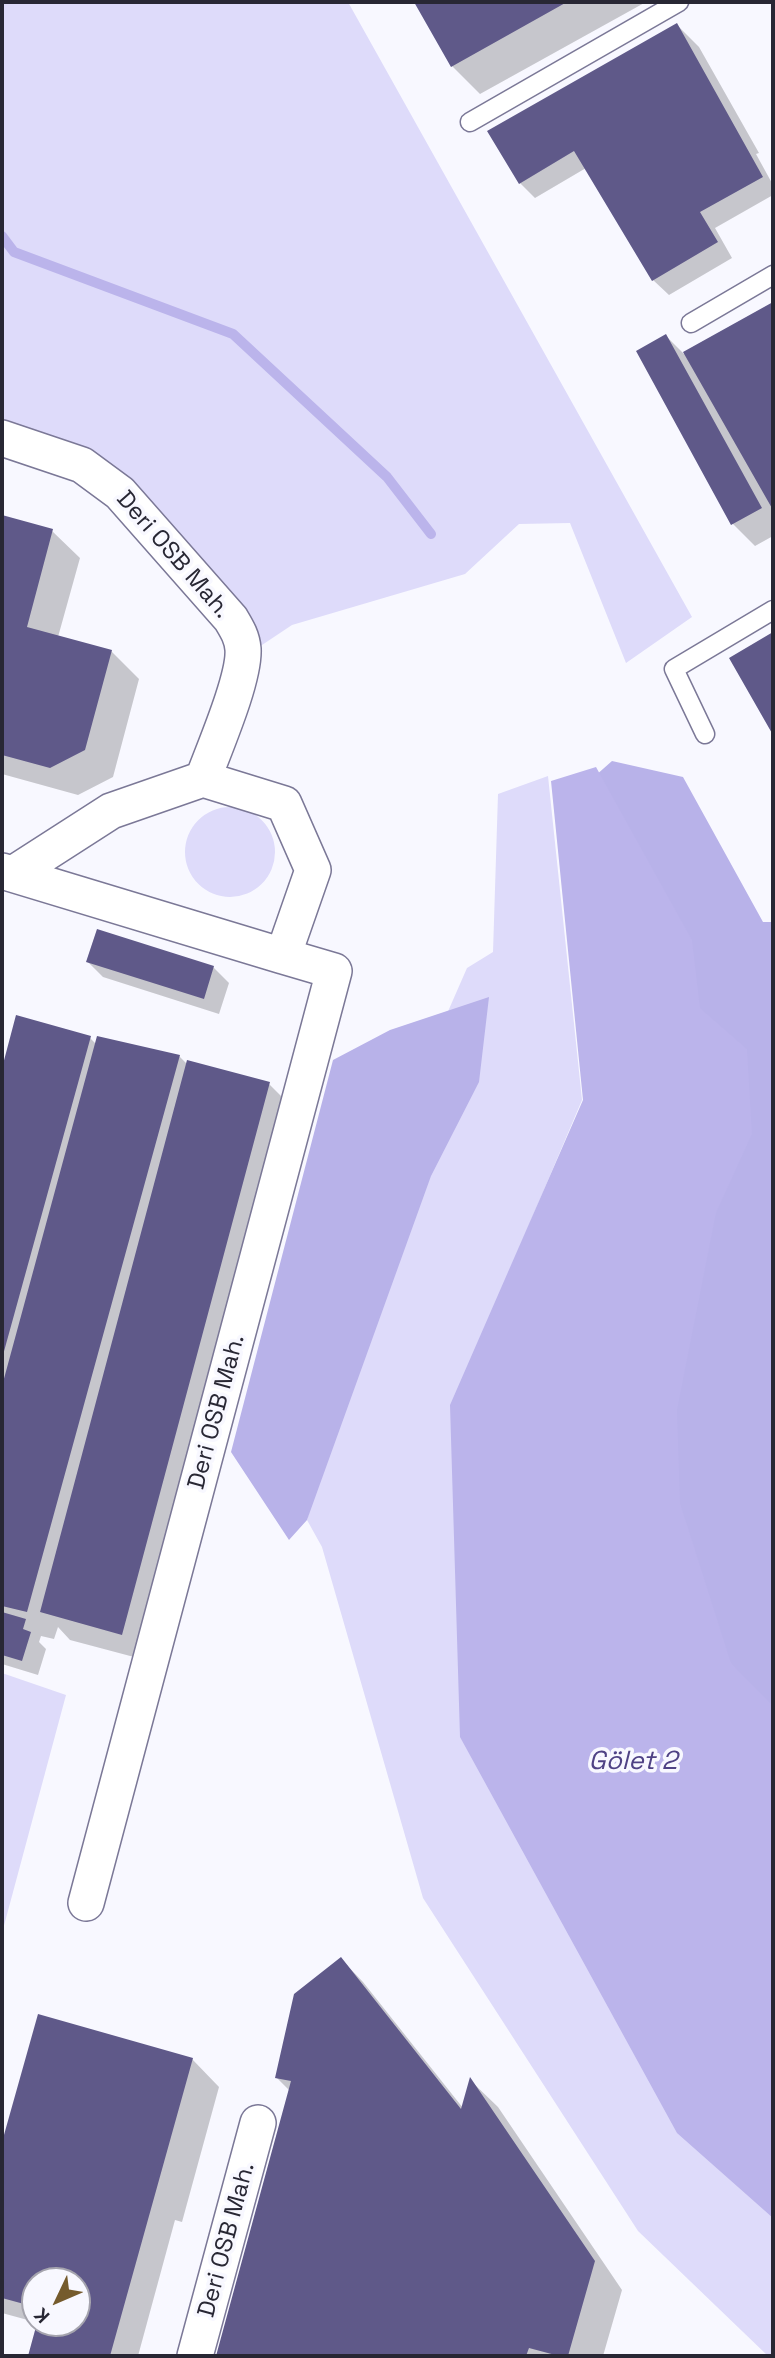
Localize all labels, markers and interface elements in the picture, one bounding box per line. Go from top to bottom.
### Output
street label: Deri OSB Mah. [110,485,236,625]
street label: Deri OSB Mah. [182,1331,252,1493]
water label: Gölet 2 [589,1746,677,1778]
street label: Deri OSB Mah. [192,2159,262,2321]
north arrow [21,2267,91,2337]
text: K [29,2303,55,2329]

